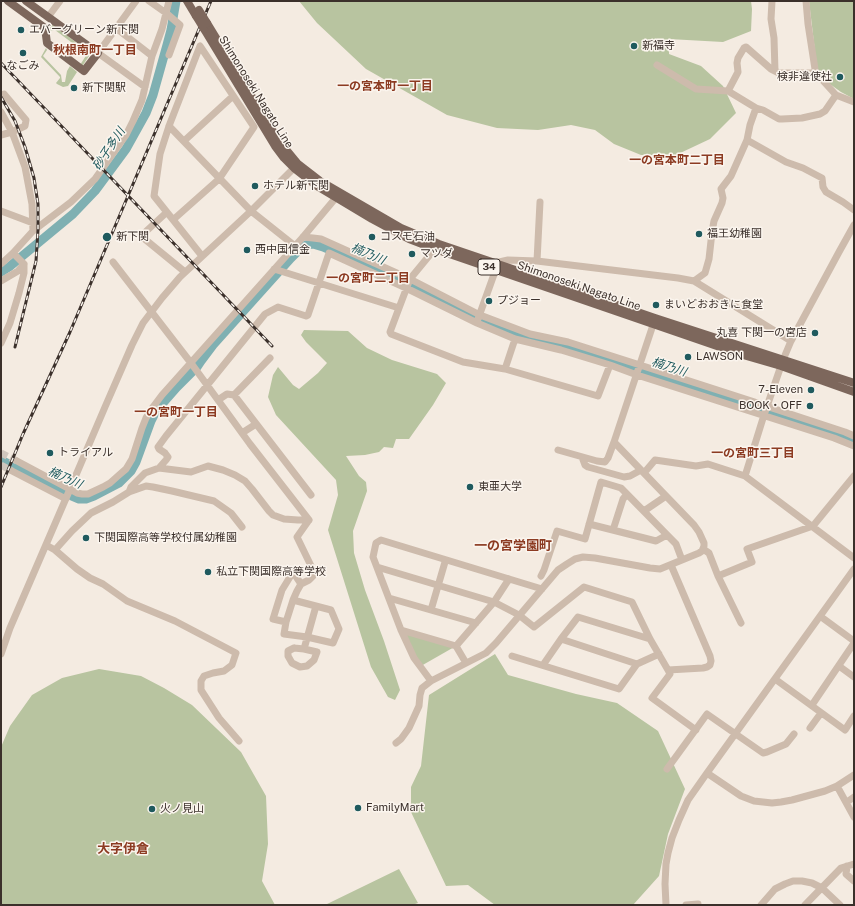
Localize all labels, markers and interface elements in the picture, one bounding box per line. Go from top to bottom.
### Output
place label: エバーグリーン新下関 [29,23,139,37]
marker: エバーグリーン新下関 [16,25,26,35]
street label: Shimonoseki Nagato Line [216,33,296,151]
place label: 新福寺 [642,39,675,53]
marker: 新福寺 [629,41,639,51]
district label: 秋根南町一丁目 [53,43,137,57]
marker: なごみ [18,48,28,58]
place label: なごみ [7,59,39,73]
place label: 検非違使社 [777,70,832,84]
marker: 検非違使社 [835,72,845,82]
district label: 一の宮本町一丁目 [337,79,433,93]
place label: 新下関駅 [82,81,126,95]
marker: 新下関駅 [69,83,79,93]
water label: 砂子多川 [90,125,128,173]
district label: 一の宮本町二丁目 [629,153,725,167]
place label: ホテル新下関 [263,179,329,193]
marker: ホテル新下関 [250,181,260,191]
place label: 福王幼稚園 [707,227,762,241]
marker: 福王幼稚園 [694,229,704,239]
place label: 新下関 [116,230,149,244]
place label: コスモ石油 [380,230,435,244]
marker: 新下関 [101,231,113,243]
marker: コスモ石油 [367,232,377,242]
water label: 楠乃川 [349,240,387,268]
place label: 西中国信金 [255,243,310,257]
marker: 西中国信金 [242,245,252,255]
place label: マツダ [420,247,453,261]
marker: マツダ [407,249,417,259]
road number: 34 [478,259,500,275]
street label: Shimonoseki Nagato Line [516,259,642,313]
district label: 一の宮町二丁目 [326,271,410,285]
place label: プジョー [497,294,541,308]
marker: プジョー [484,296,494,306]
place label: まいどおおきに食堂 [664,298,763,312]
marker: まいどおおきに食堂 [651,300,661,310]
place label: 丸喜 下関一の宮店 [716,326,807,340]
marker: 丸喜 下関一の宮店 [810,328,820,338]
place label: LAWSON [696,350,743,364]
marker: LAWSON [683,352,693,362]
water label: 楠乃川 [650,355,688,379]
place label: 7-Eleven [758,383,803,397]
marker: 7-Eleven [806,385,816,395]
place label: BOOK・OFF [739,399,802,413]
marker: BOOK・OFF [805,401,815,411]
district label: 一の宮町一丁目 [134,405,218,419]
place label: トライアル [58,446,113,460]
district label: 一の宮町三丁目 [711,446,795,460]
marker: トライアル [45,448,55,458]
water label: 楠乃川 [46,464,84,492]
place label: 東亜大学 [478,480,522,494]
marker: 東亜大学 [465,482,475,492]
place label: 下関国際高等学校付属幼稚園 [94,531,237,545]
marker: 下関国際高等学校付属幼稚園 [81,533,91,543]
district label: 一の宮学園町 [474,538,552,554]
place label: 私立下関国際高等学校 [216,565,326,579]
marker: 私立下関国際高等学校 [203,567,213,577]
place label: FamilyMart [366,801,424,815]
place label: 火ノ見山 [160,802,204,816]
marker: FamilyMart [353,803,363,813]
marker: 火ノ見山 [147,804,157,814]
district label: 大字伊倉 [97,841,149,857]

